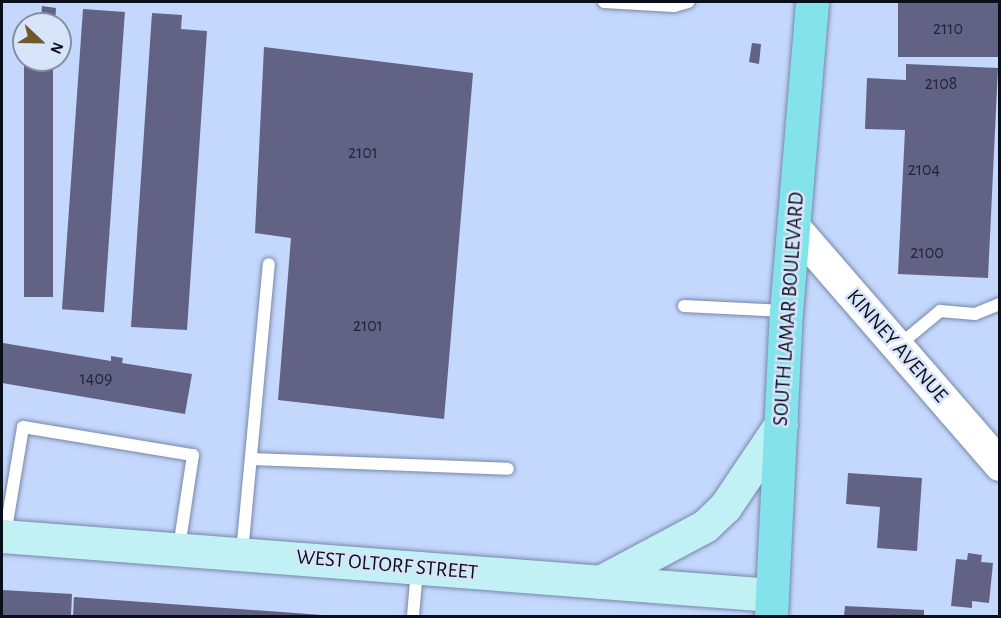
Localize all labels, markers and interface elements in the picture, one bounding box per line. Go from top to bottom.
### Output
north arrow [12,12,72,72]
house number: 2110 [933,18,963,40]
text: N [47,40,66,56]
house number: 2108 [925,73,957,95]
house number: 2101 [348,142,378,164]
house number: 2104 [908,159,940,181]
street label: SOUTH LAMAR BOULEVARD [768,191,810,427]
house number: 2100 [910,242,944,264]
street label: KINNEY AVENUE [841,284,953,408]
house number: 2101 [353,315,383,337]
house number: 1409 [80,368,112,390]
street label: WEST OLTORF STREET [295,545,479,585]

